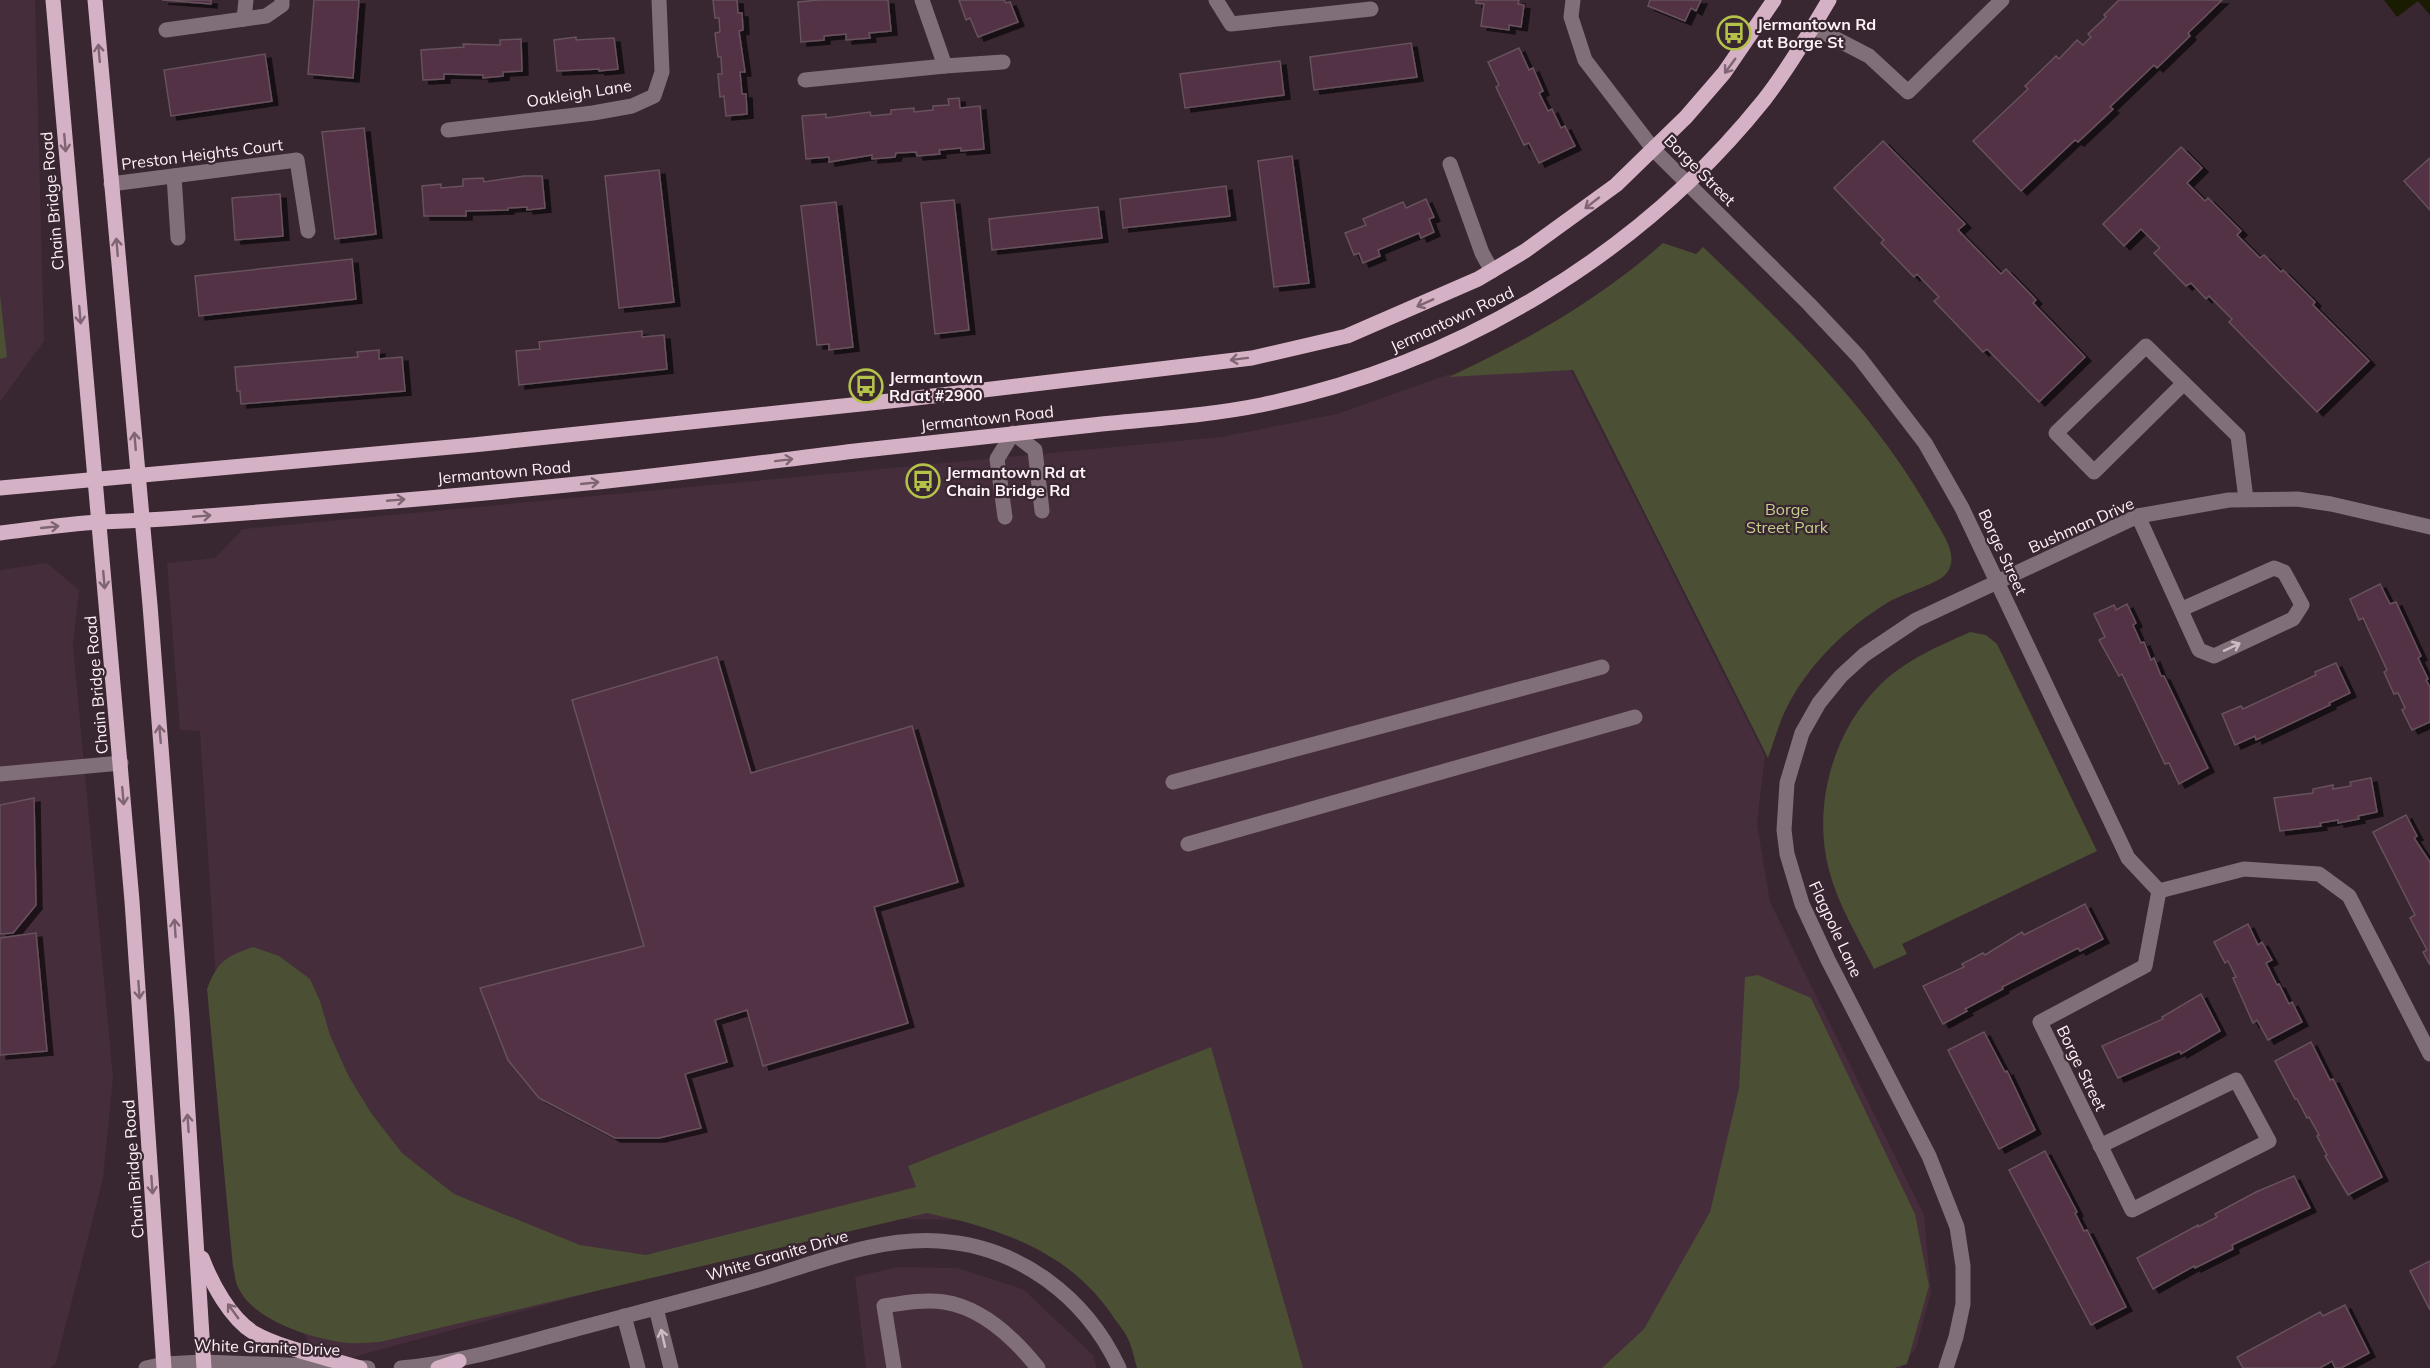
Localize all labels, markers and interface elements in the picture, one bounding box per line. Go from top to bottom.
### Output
place label: Jermantown Rd at Borge St [1757,14,1876,52]
bus stop icon: Jermantown Rd at Borge St [1716,15,1752,51]
one-way arrow [94,44,105,64]
one-way arrow [1724,57,1736,73]
street label: Oakleigh Lane [525,75,633,111]
street label: Borge Street [1660,130,1740,210]
street label: Chain Bridge Road [36,131,68,271]
one-way arrow [60,132,71,152]
street label: Preston Heights Court [120,134,284,174]
one-way arrow [1584,197,1600,210]
one-way arrow [111,238,122,258]
street label: Jermantown Road [1387,282,1517,356]
one-way arrow [1417,298,1435,309]
one-way arrow [75,305,86,325]
one-way arrow [1230,354,1250,365]
place label: Jermantown Rd at #2900 [889,367,983,405]
bus stop icon: Jermantown Rd at #2900 [848,368,884,404]
street label: Jermantown Road [919,401,1055,435]
one-way arrow [129,432,140,452]
one-way arrow [774,454,793,465]
street label: Jermantown Road [436,456,572,488]
place label: Jermantown Rd at Chain Bridge Rd [946,462,1086,500]
bus stop icon: Jermantown Rd at Chain Bridge Rd [905,463,941,499]
one-way arrow [580,477,600,488]
street label: Bushman Drive [2025,493,2137,557]
one-way arrow [386,494,406,505]
park label: Borge Street Park [1746,499,1829,537]
street label: Borge Street [1974,506,2032,599]
one-way arrow [191,510,211,521]
one-way arrow [39,522,59,533]
one-way arrow [99,570,110,590]
street label: Chain Bridge Road [80,615,112,755]
one-way arrow [2222,641,2240,653]
one-way arrow [155,724,166,744]
one-way arrow [118,785,129,805]
street label: Flagpole Lane [1805,878,1867,980]
one-way arrow [169,919,180,939]
one-way arrow [133,980,144,1000]
street label: Borge Street [2053,1022,2111,1114]
street label: Chain Bridge Road [118,1099,148,1239]
one-way arrow [183,1113,194,1133]
one-way arrow [146,1174,157,1194]
street label: White Granite Drive [704,1225,850,1285]
one-way arrow [227,1304,239,1320]
one-way arrow [657,1329,669,1348]
street label: White Granite Drive [193,1334,341,1360]

